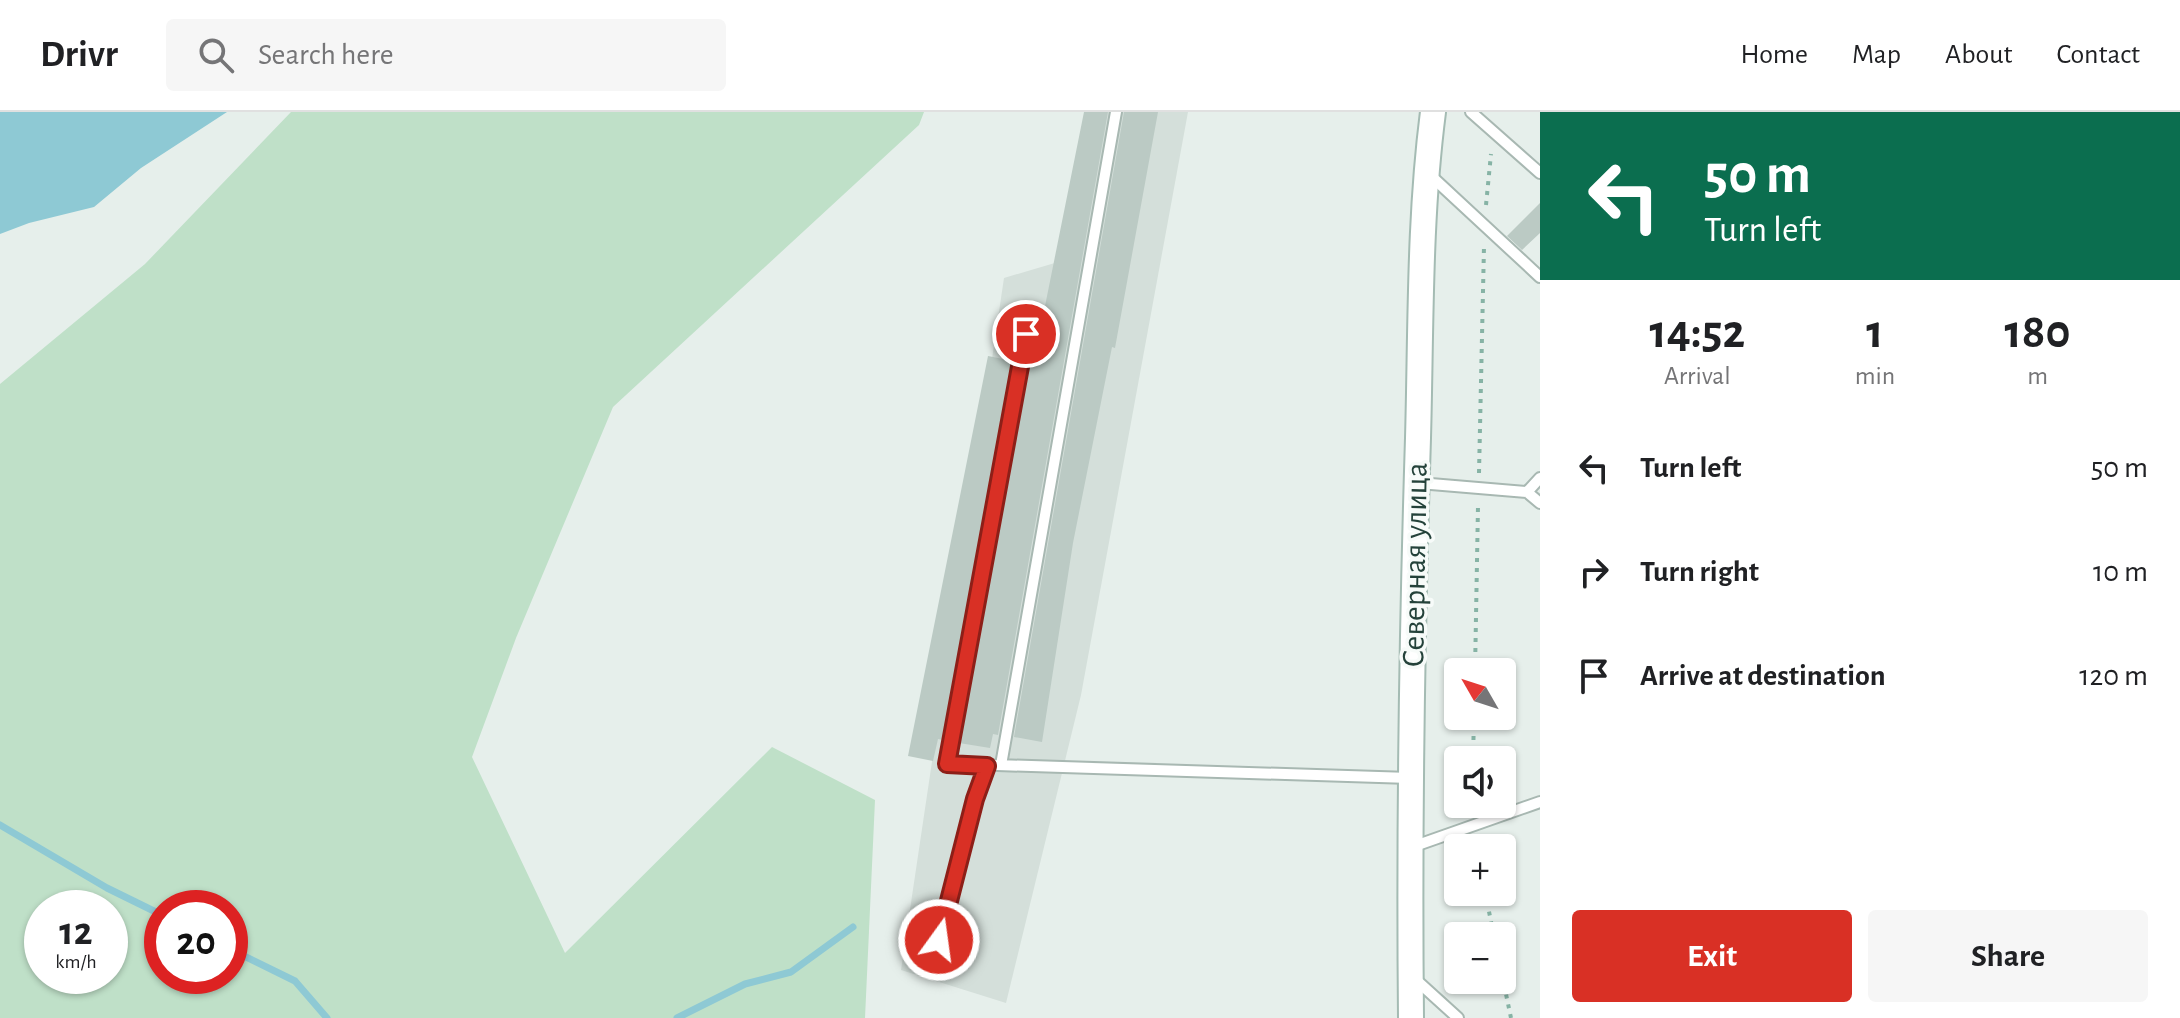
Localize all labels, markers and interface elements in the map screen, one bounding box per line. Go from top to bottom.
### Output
search box [166,19,726,91]
icon: search [194,33,238,77]
text: Drivr [40,36,118,74]
text: Search here [258,40,394,70]
text: Home [1741,41,1808,69]
text: Map [1852,41,1901,69]
text: About [1945,41,2013,69]
text: Contact [2057,41,2140,69]
icon: left [1572,144,1676,248]
text: 50 m [1704,147,1811,203]
text: Turn left [1704,212,1821,248]
pin [992,300,1060,368]
text: 14:52 [1649,309,1745,357]
text: 1 [1866,309,1884,357]
text: 180 [2005,309,2071,357]
icon: arrive [1004,312,1048,356]
text: Arrival [1664,363,1731,389]
text: min [1855,363,1895,389]
text: m [2027,363,2048,389]
icon: left [1572,446,1616,490]
text: Turn left [1640,453,1741,483]
text: 50 m [2091,453,2148,483]
street label: Северная улица [1397,462,1433,668]
icon: right [1572,550,1616,594]
text: Turn right [1640,557,1759,587]
text: 10 m [2093,557,2148,587]
icon: arrive [1572,654,1616,698]
north arrow [1444,658,1516,730]
map controls [1444,658,1516,994]
text: Arrive at destination [1640,661,1886,691]
text: 120 m [2079,661,2148,691]
button: sound [1444,746,1516,818]
button: + [1444,834,1516,906]
speed limit sign: 20 [144,890,248,994]
position arrow [897,898,981,982]
button: Exit [1572,910,1852,1002]
button: Share [1868,910,2148,1002]
text: 12 [59,912,93,952]
button: − [1444,922,1516,994]
text: km/h [55,952,97,972]

